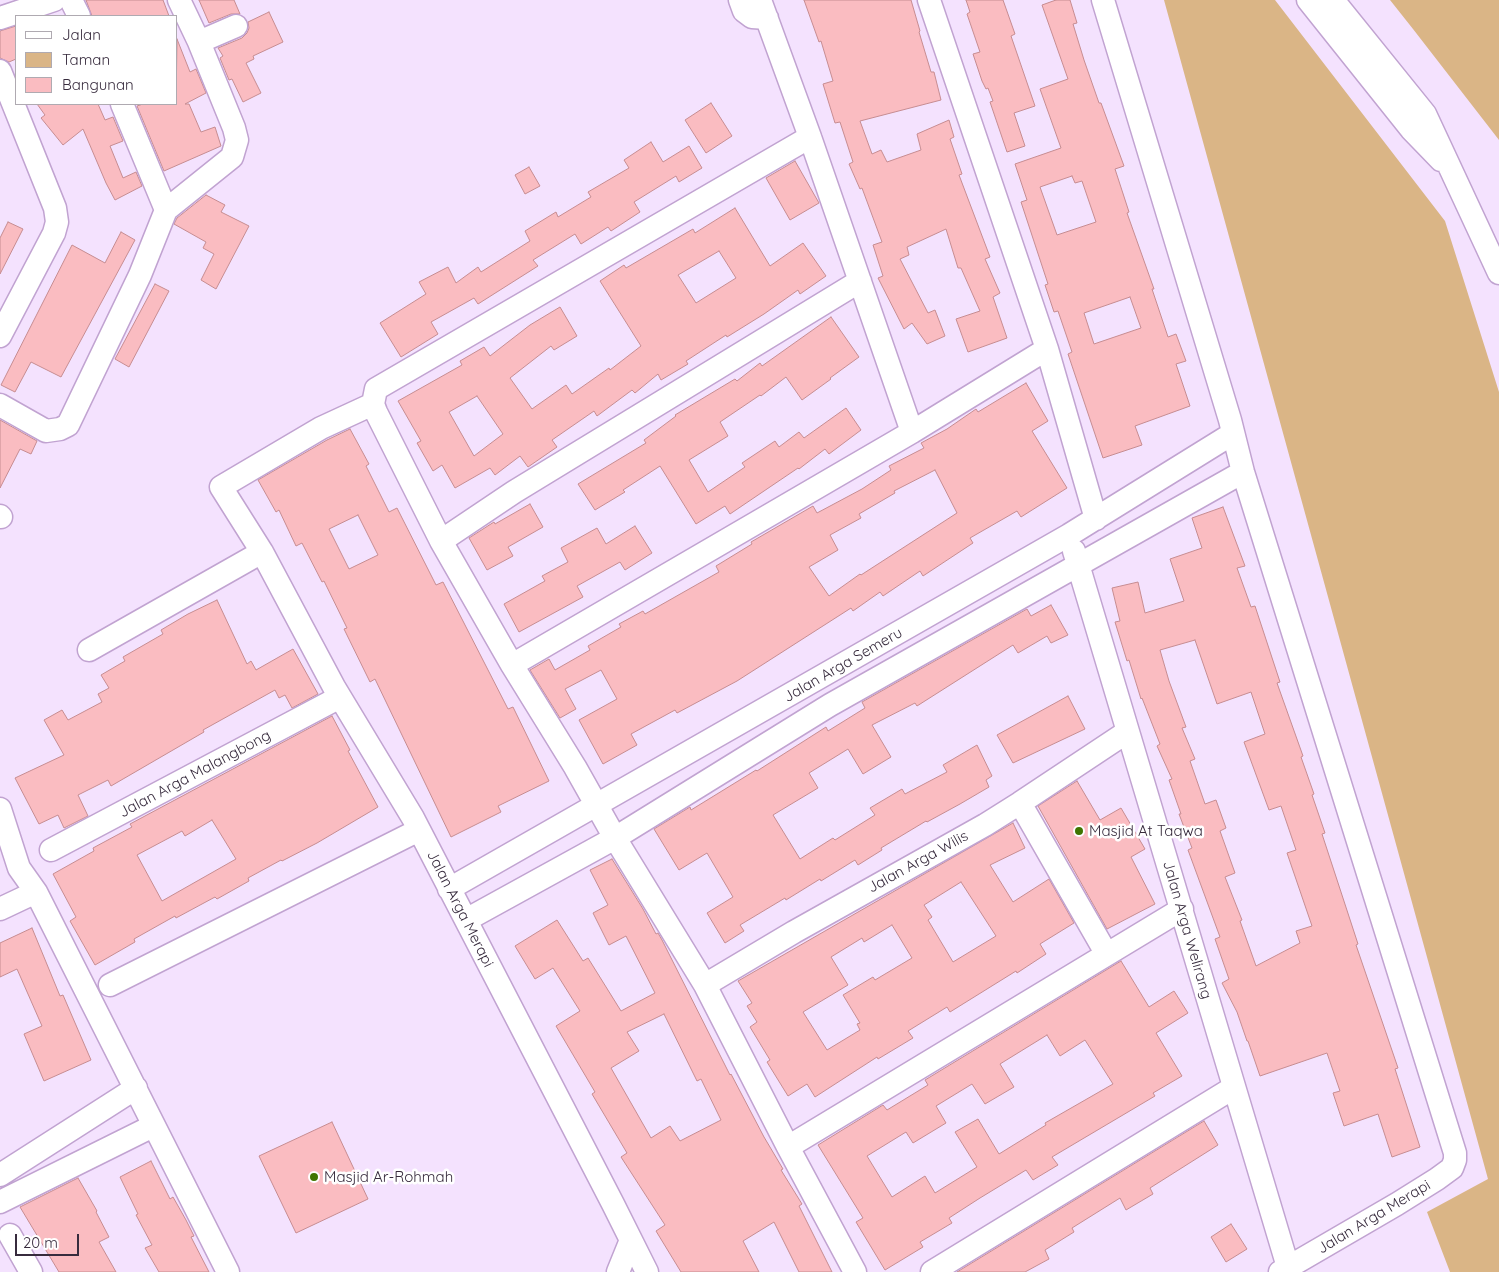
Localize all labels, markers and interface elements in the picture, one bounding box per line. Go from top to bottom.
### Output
legend [15,15,178,105]
text: Jalan [62,25,101,44]
text: Taman [62,50,110,69]
text: Bangunan [62,75,134,94]
street label: Jalan Arga Semeru [780,624,906,706]
street label: Jalan Arga Malangbong [116,726,274,822]
place label: Masjid At Taqwa [1089,822,1203,840]
marker: Masjid At Taqwa [1073,825,1085,837]
street label: Jalan Arga Wilis [865,827,971,897]
street label: Jalan Arga Merapi [423,848,497,970]
street label: Jalan Arga Welirang [1159,859,1215,1001]
place label: Masjid Ar-Rohmah [324,1168,453,1186]
marker: Masjid Ar-Rohmah [308,1171,320,1183]
street label: Jalan Arga Merapi [1314,1176,1434,1258]
scale bar [18,1224,81,1256]
text: 20 m [23,1233,58,1252]

